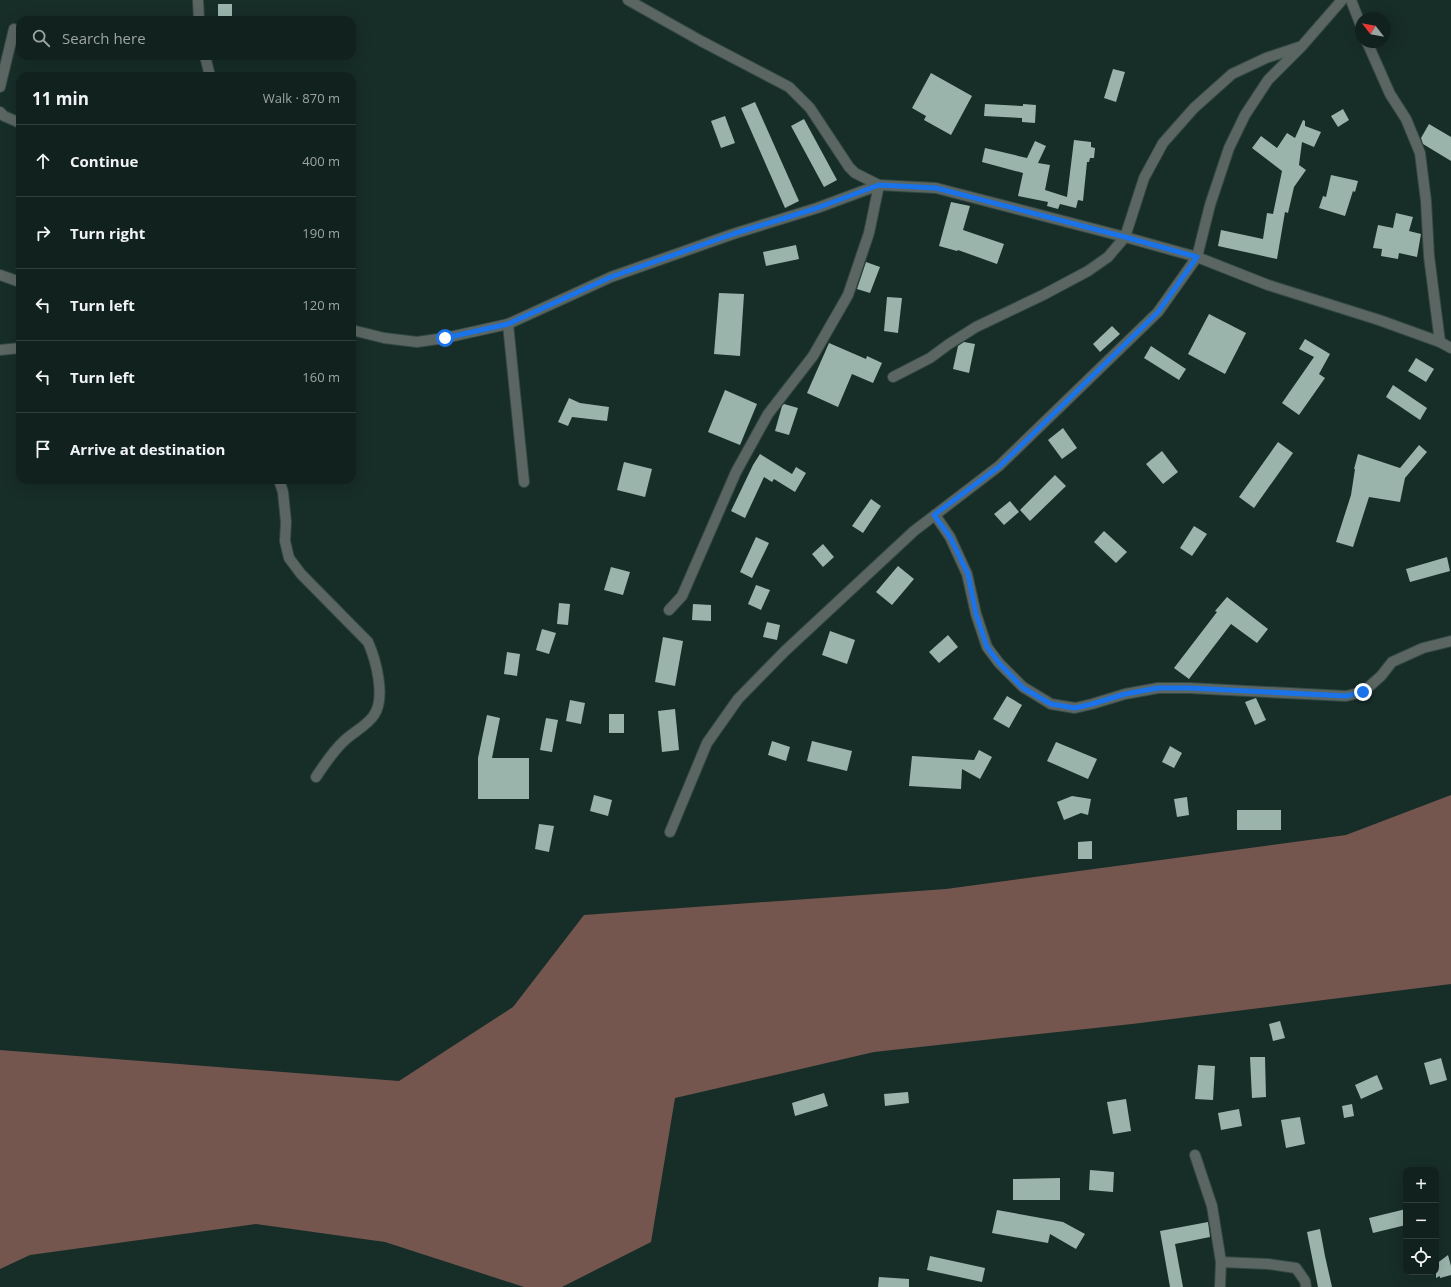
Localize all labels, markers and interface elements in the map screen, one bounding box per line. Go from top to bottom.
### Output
north arrow [1355,12,1391,48]
search box [16,16,356,60]
icon: search [30,27,52,49]
text: Search here [62,28,146,48]
text: 11 min [32,87,89,110]
text: Walk · 870 m [263,89,340,107]
icon: ahead [32,150,54,172]
text: Continue [70,151,138,171]
text: 400 m [302,152,340,170]
icon: right [32,222,54,244]
text: Turn right [70,223,145,243]
text: 190 m [302,224,340,242]
icon: left [32,294,54,316]
text: Turn left [70,295,135,315]
text: 120 m [302,296,340,314]
route start [436,329,454,347]
icon: left [32,366,54,388]
text: Turn left [70,367,135,387]
text: 160 m [302,368,340,386]
icon: arrive [32,438,54,460]
text: Arrive at destination [70,439,225,459]
route end [1354,683,1372,701]
map controls [1403,1167,1439,1275]
button: + [1403,1167,1439,1203]
button: − [1403,1203,1439,1239]
button: locate [1403,1239,1439,1275]

